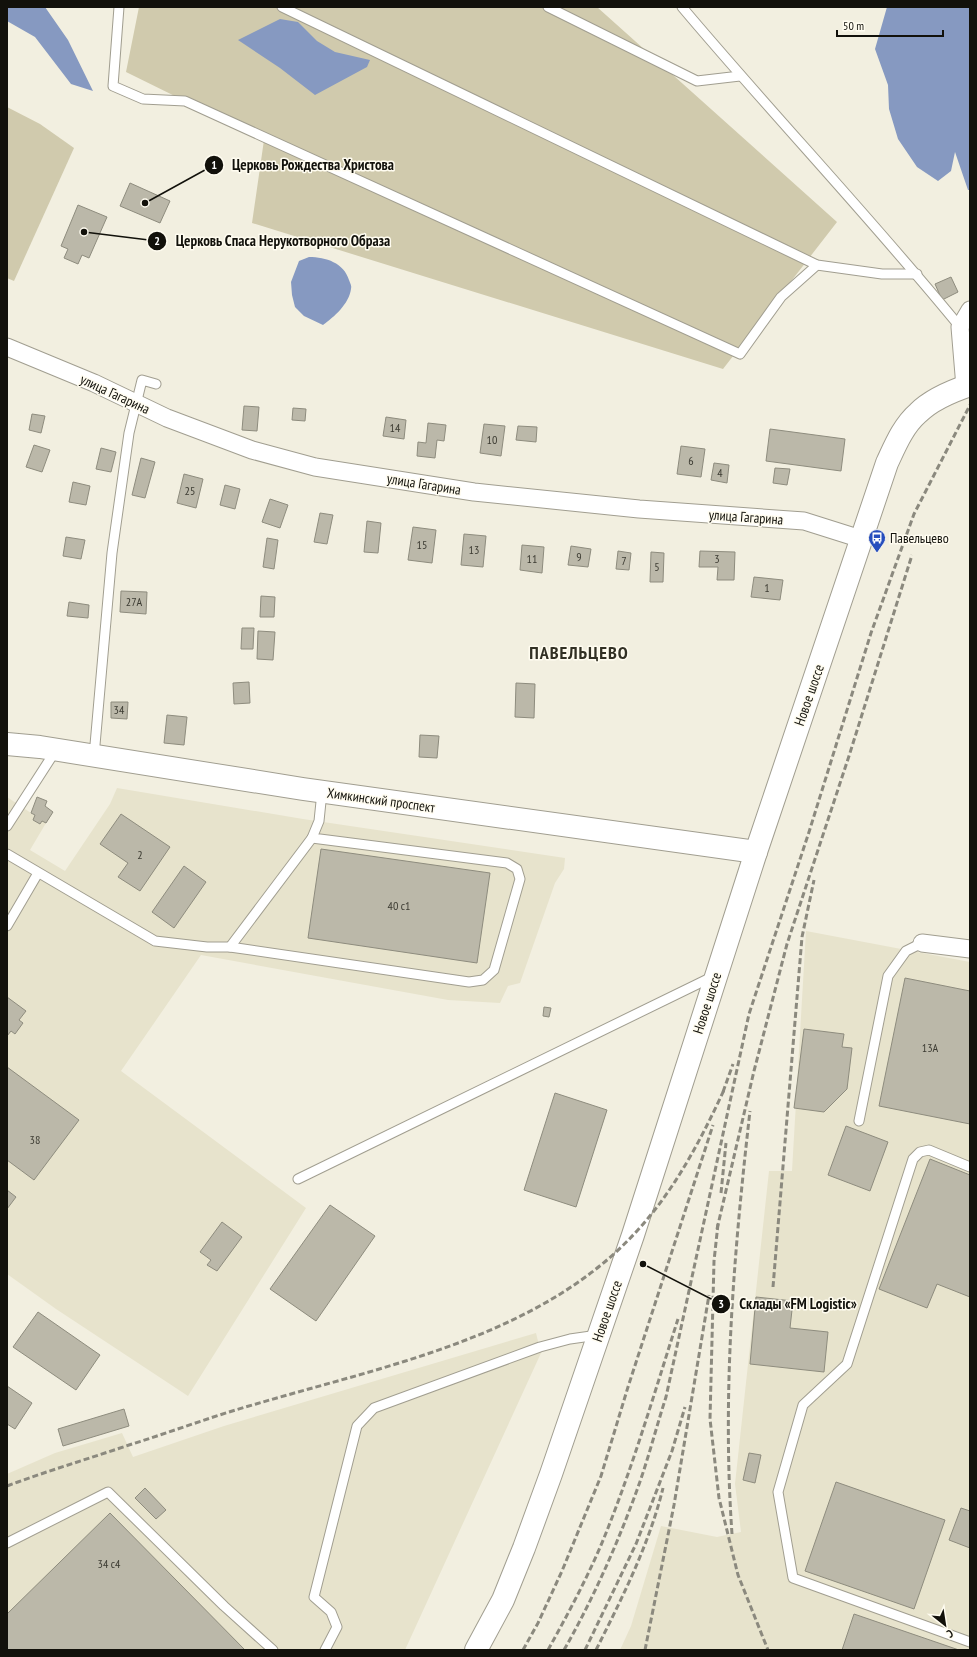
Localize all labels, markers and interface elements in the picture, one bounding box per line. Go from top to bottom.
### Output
scale bar [837,12,943,38]
text: 50 m [843,18,864,33]
callout: Церковь Рождества Христова [204,151,402,178]
text: Церковь Рождества Христова [232,155,394,174]
text: 1 [211,157,217,172]
callout: Церковь Спаса Нерукотворного Образа [147,227,399,254]
text: Церковь Спаса Нерукотворного Образа [176,231,390,250]
text: 2 [154,233,160,248]
street label: улица Гагарина [77,370,153,418]
house number: 14 [390,420,401,435]
house number: 10 [487,432,497,447]
house number: 6 [688,453,694,468]
house number: 4 [717,465,723,480]
street label: улица Гагарина [386,469,462,499]
house number: 25 [185,483,195,498]
street label: улица Гагарина [708,505,784,529]
bus stop icon: Павельцево [867,528,887,553]
place label: Павельцево [890,529,949,547]
house number: 15 [417,537,427,552]
house number: 13 [469,542,479,557]
house number: 9 [576,549,582,564]
house number: 11 [527,551,537,566]
house number: 3 [714,551,720,566]
house number: 7 [621,553,627,568]
house number: 5 [654,559,660,574]
house number: 1 [764,580,770,595]
house number: 27А [126,594,143,609]
district label: ПАВЕЛЬЦЕВО [529,641,629,664]
street label: Новое шоссе [790,662,828,728]
house number: 34 [114,702,125,717]
street label: Химкинский проспект [326,784,437,817]
house number: 2 [137,847,143,862]
house number: 40 с1 [387,898,411,913]
street label: Новое шоссе [689,970,725,1036]
house number: 13А [922,1040,939,1055]
house number: 38 [30,1132,40,1147]
street label: Новое шоссе [588,1278,626,1344]
callout: Склады «FM Logistic» [711,1290,865,1317]
text: Склады «FM Logistic» [739,1294,857,1313]
text: 3 [718,1296,724,1311]
house number: 34 с4 [97,1556,121,1571]
north arrow [925,1605,965,1645]
text: С [944,1626,956,1641]

